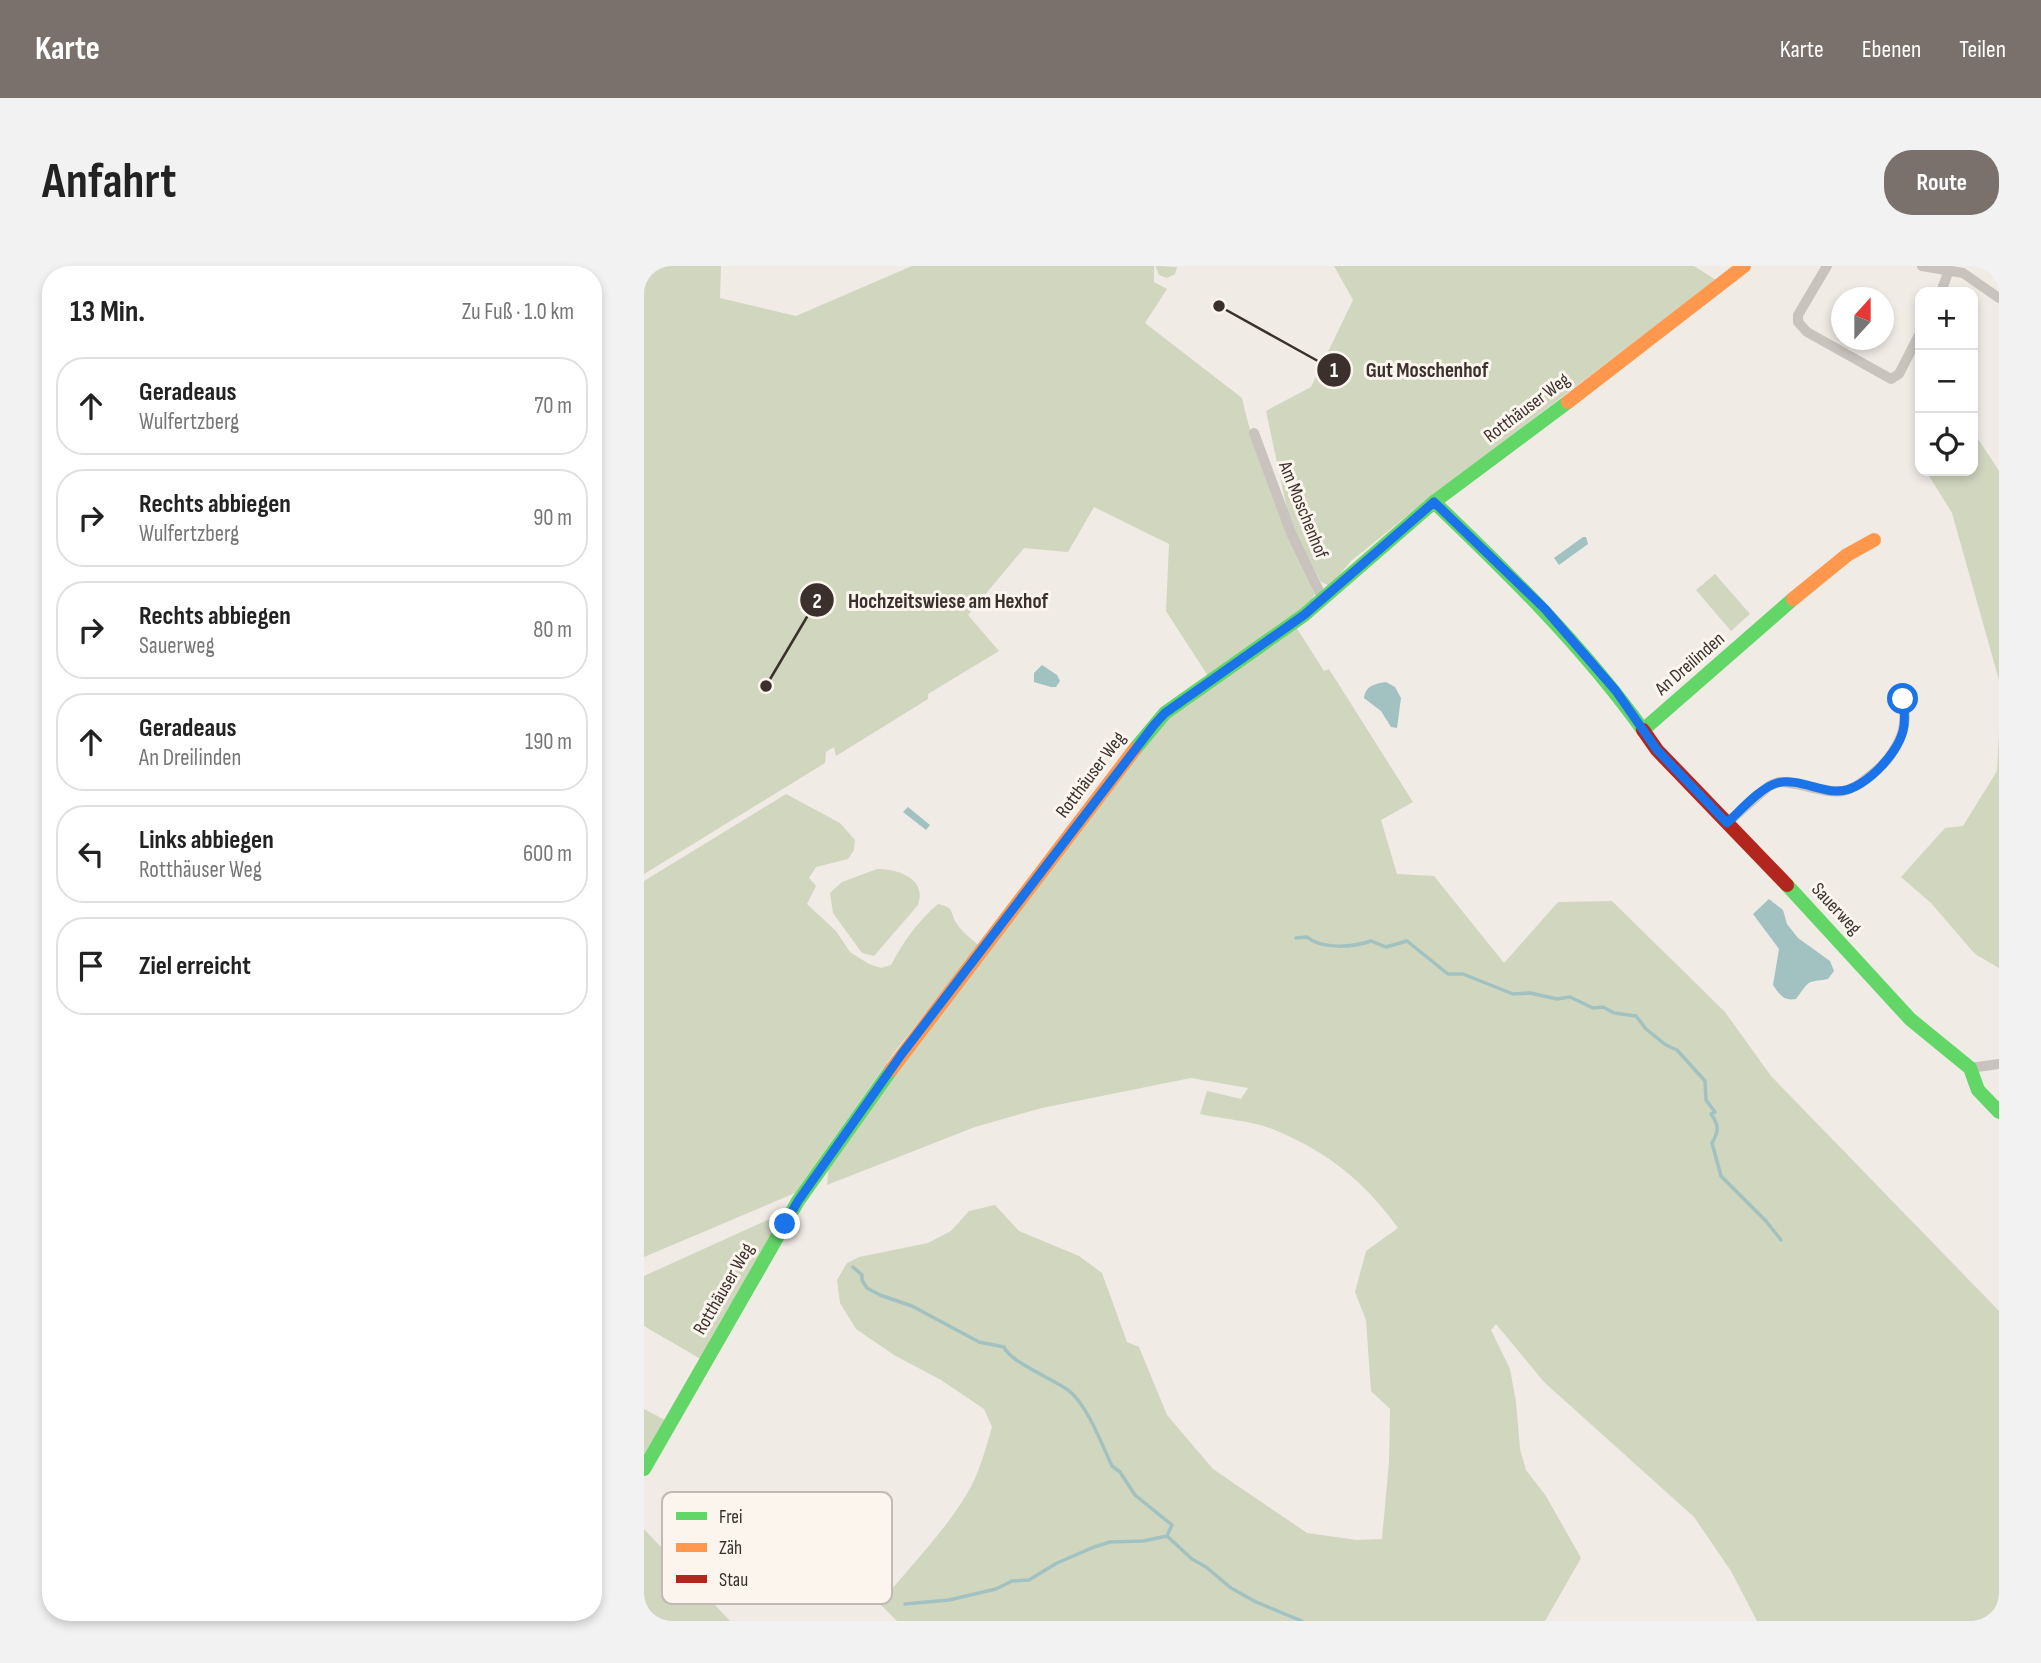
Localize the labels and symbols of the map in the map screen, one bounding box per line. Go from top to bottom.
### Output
north arrow [1831,287,1894,350]
callout: Gut Moschenhof [1317,349,1502,391]
text: 1 [1330,358,1338,383]
text: Gut Moschenhof [1366,358,1489,383]
street label: Rotthäuser Weg [1480,368,1575,448]
street label: Am Moschenhof [1273,457,1333,562]
callout: Hochzeitswiese am Hexhof [799,579,1063,621]
text: 2 [812,589,822,614]
text: Hochzeitswiese am Hexhof [848,589,1049,614]
street label: An Dreilinden [1650,628,1729,701]
route start [1887,683,1918,714]
street label: Rotthäuser Weg [1051,727,1131,822]
street label: Sauerweg [1806,878,1866,940]
route end [769,1208,800,1239]
street label: Rotthäuser Weg [689,1239,760,1339]
legend [662,1492,892,1604]
text: Frei [719,1506,743,1529]
text: Zäh [719,1537,742,1560]
text: Stau [719,1569,748,1592]

